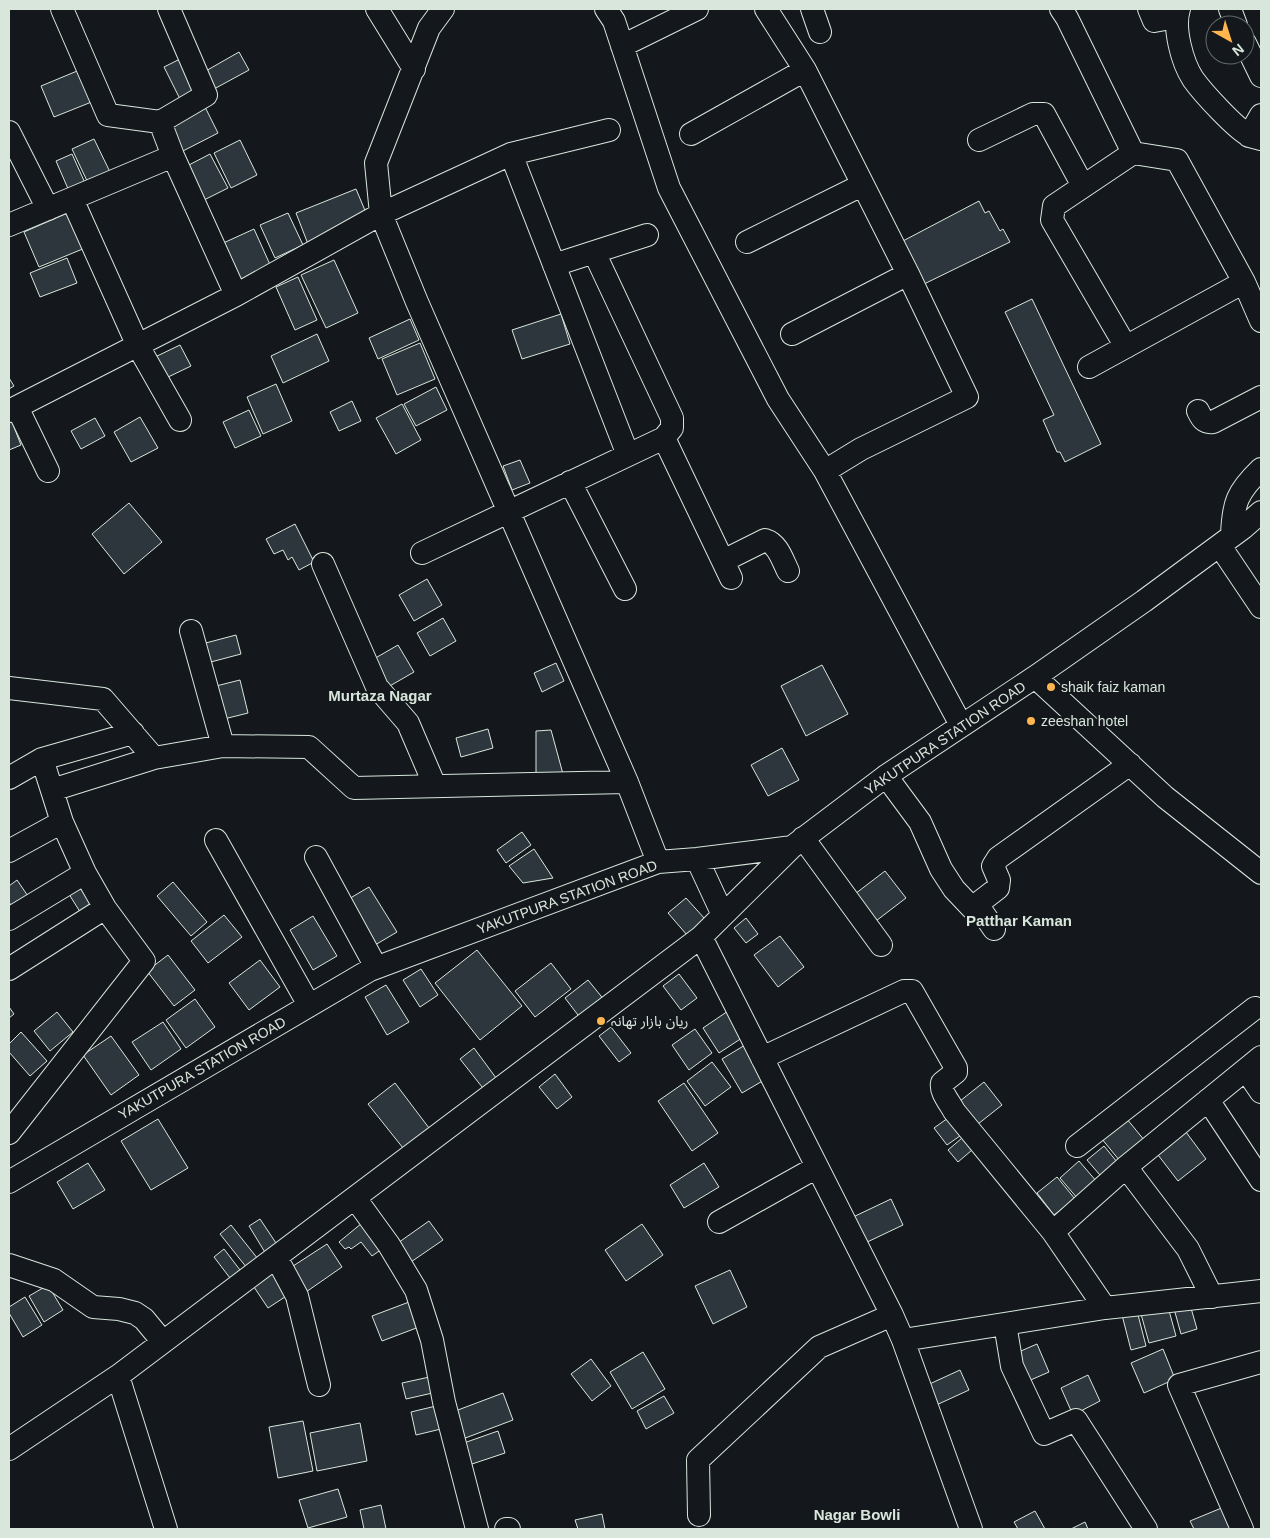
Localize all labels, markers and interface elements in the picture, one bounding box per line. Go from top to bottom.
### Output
north arrow [1205,15,1255,65]
text: N [1229,41,1247,60]
street label: YAKUTPURA STATION ROAD [862,678,1028,798]
place label: shaik faiz kaman [1061,679,1165,695]
marker: shaik faiz kaman [1045,681,1057,693]
district label: Murtaza Nagar [328,687,432,704]
place label: zeeshan hotel [1041,713,1128,729]
marker: zeeshan hotel [1025,715,1037,727]
street label: YAKUTPURA STATION ROAD [475,857,659,937]
district label: Patthar Kaman [966,912,1072,929]
street label: YAKUTPURA STATION ROAD [115,1013,289,1123]
place label: ریان بازار تھانہ [611,1013,688,1030]
marker: ریان بازار تھانہ [595,1015,607,1027]
district label: Nagar Bowli [814,1506,900,1523]

